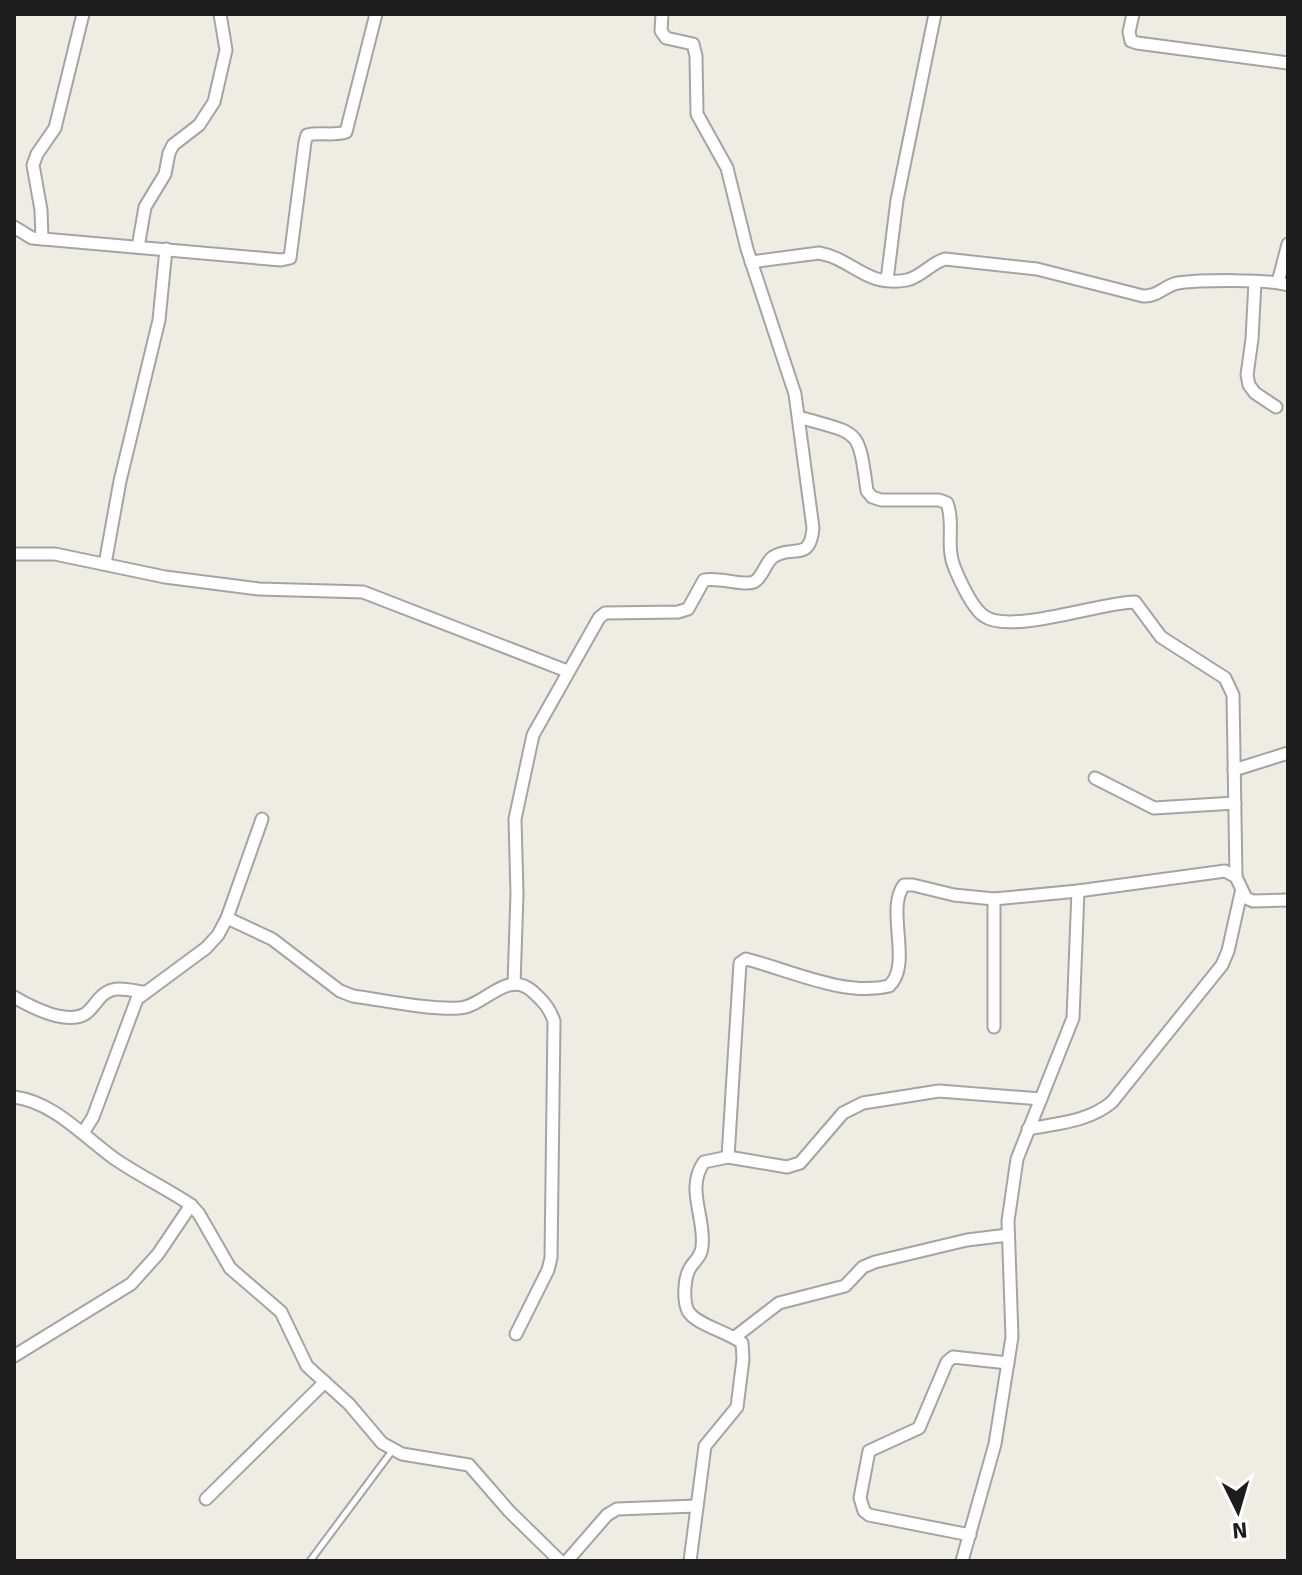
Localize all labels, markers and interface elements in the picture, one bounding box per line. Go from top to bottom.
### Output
north arrow [1198,1471,1278,1551]
text: N [1231,1516,1249,1545]

